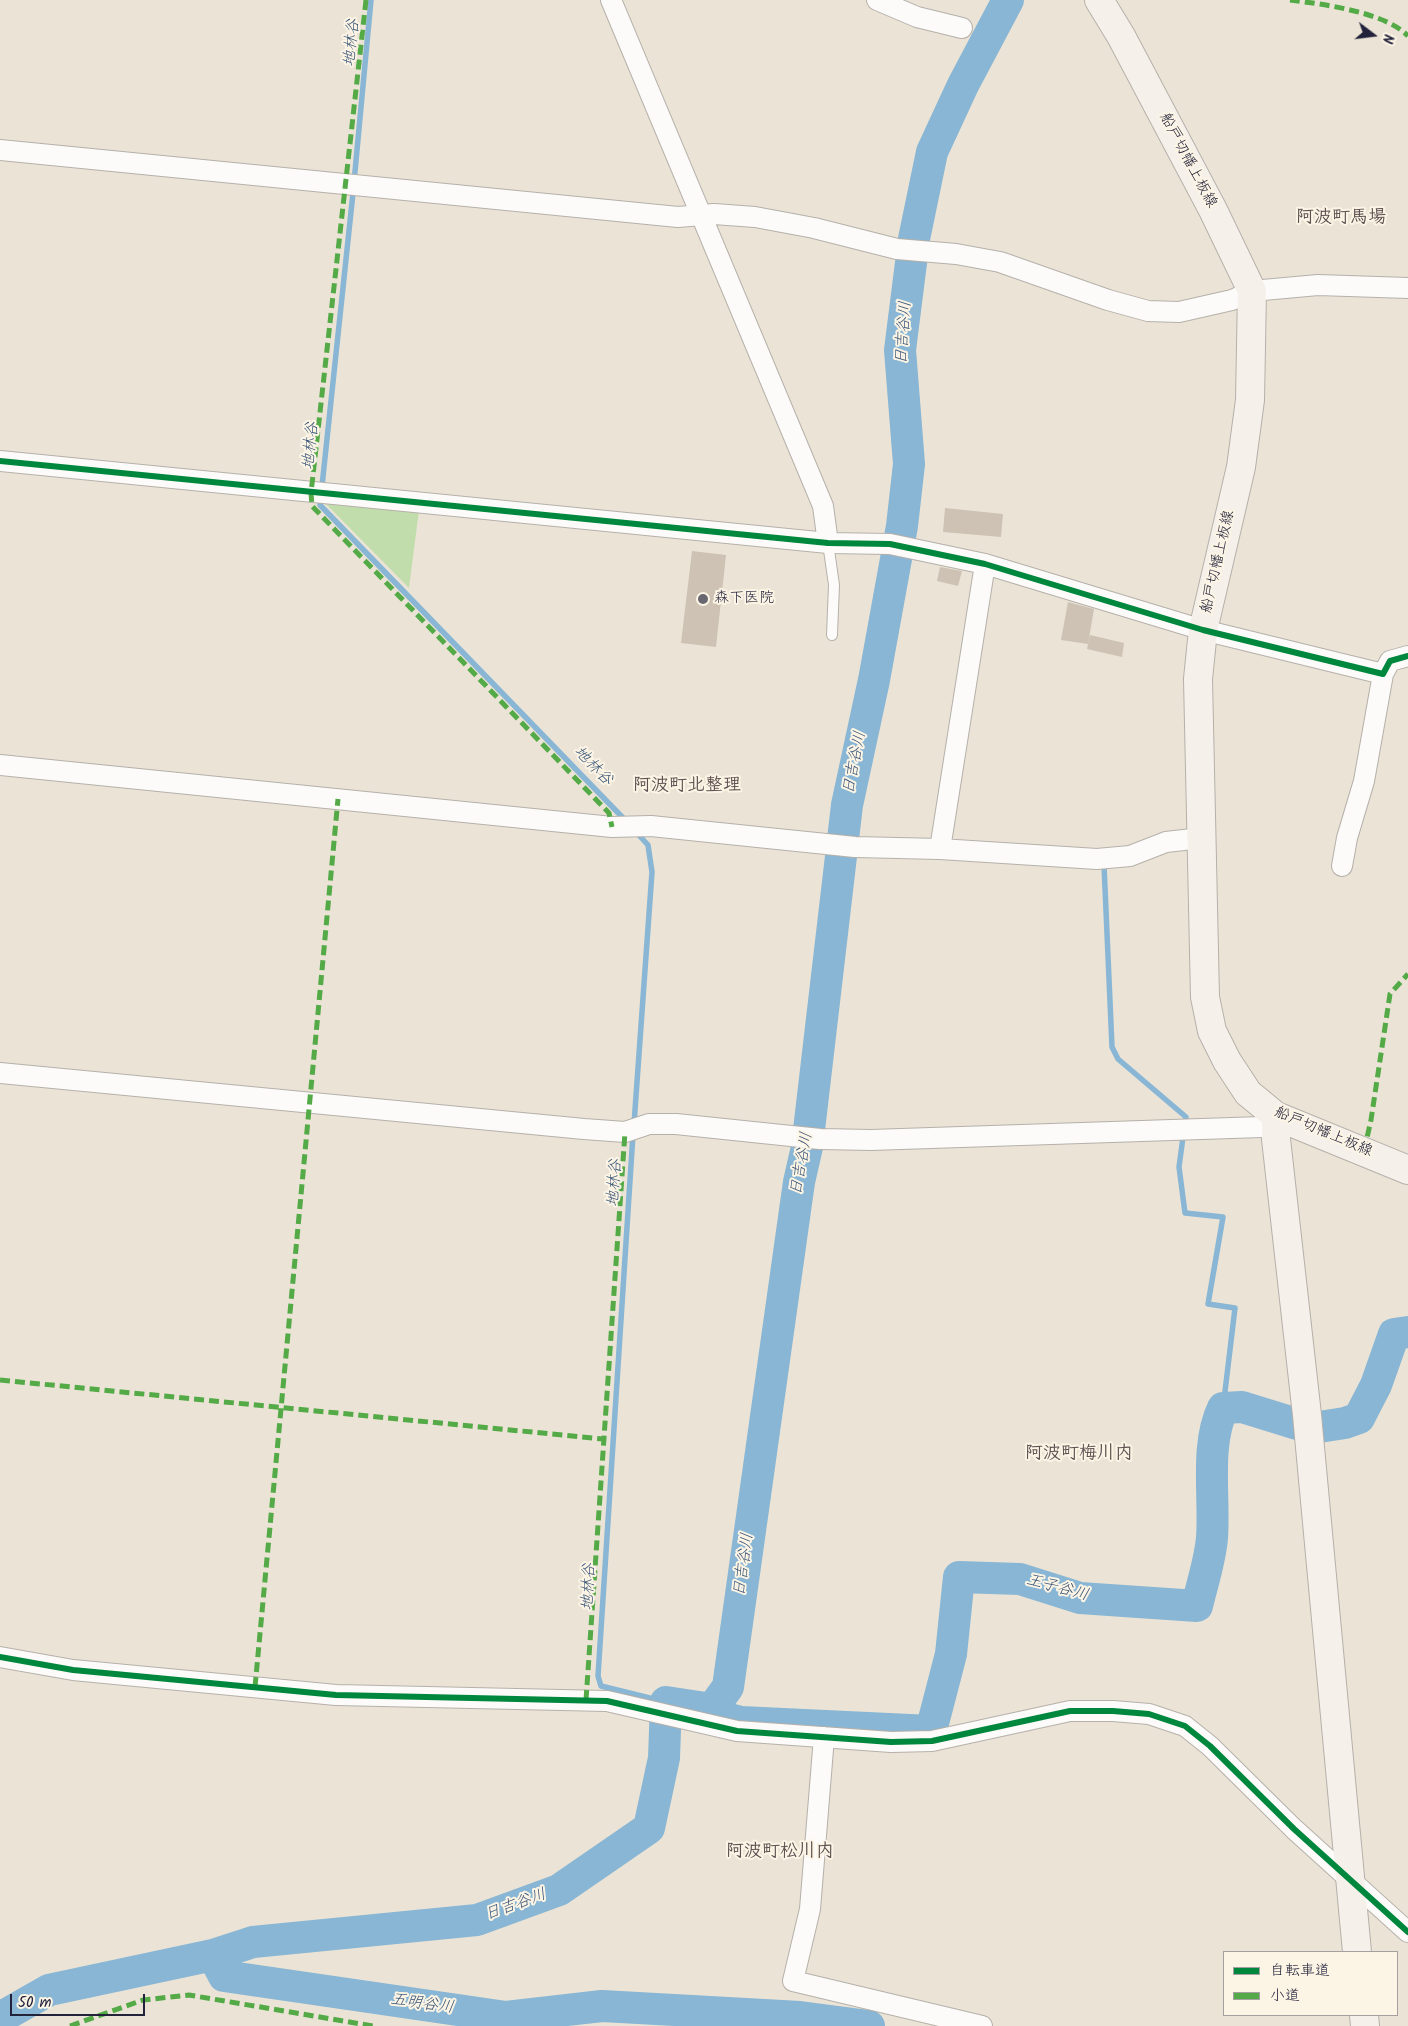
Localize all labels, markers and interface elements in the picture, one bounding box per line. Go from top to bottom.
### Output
north arrow [1348,10,1398,60]
water label: 地林谷 [341,18,365,68]
text: N [1376,32,1399,46]
street label: 船戸切幡上板線 [1154,110,1220,212]
district label: 阿波町馬場 [1296,208,1386,230]
water label: 日吉谷川 [893,300,917,366]
water label: 地林谷 [300,421,324,471]
street label: 船戸切幡上板線 [1198,509,1240,615]
place label: 森下医院 [714,590,774,608]
marker: 森下医院 [696,592,710,606]
water label: 日吉谷川 [840,730,872,796]
water label: 地林谷 [568,743,616,791]
district label: 阿波町北整理 [633,776,741,798]
street label: 船戸切幡上板線 [1271,1104,1375,1162]
water label: 日吉谷川 [788,1131,818,1197]
water label: 地林谷 [605,1158,627,1208]
district label: 阿波町梅川内 [1025,1444,1133,1466]
water label: 日吉谷川 [731,1532,759,1598]
water label: 地林谷 [579,1563,601,1611]
water label: 王子谷川 [1024,1571,1090,1607]
district label: 阿波町松川内 [726,1842,834,1864]
water label: 日吉谷川 [483,1886,549,1926]
legend [1223,1951,1398,2016]
text: 自転車道 [1270,1959,1330,1983]
scale bar [12,1984,148,2016]
text: 小道 [1270,1984,1300,2008]
text: 50 m [18,1991,52,2015]
water label: 五明谷川 [389,1991,455,2019]

